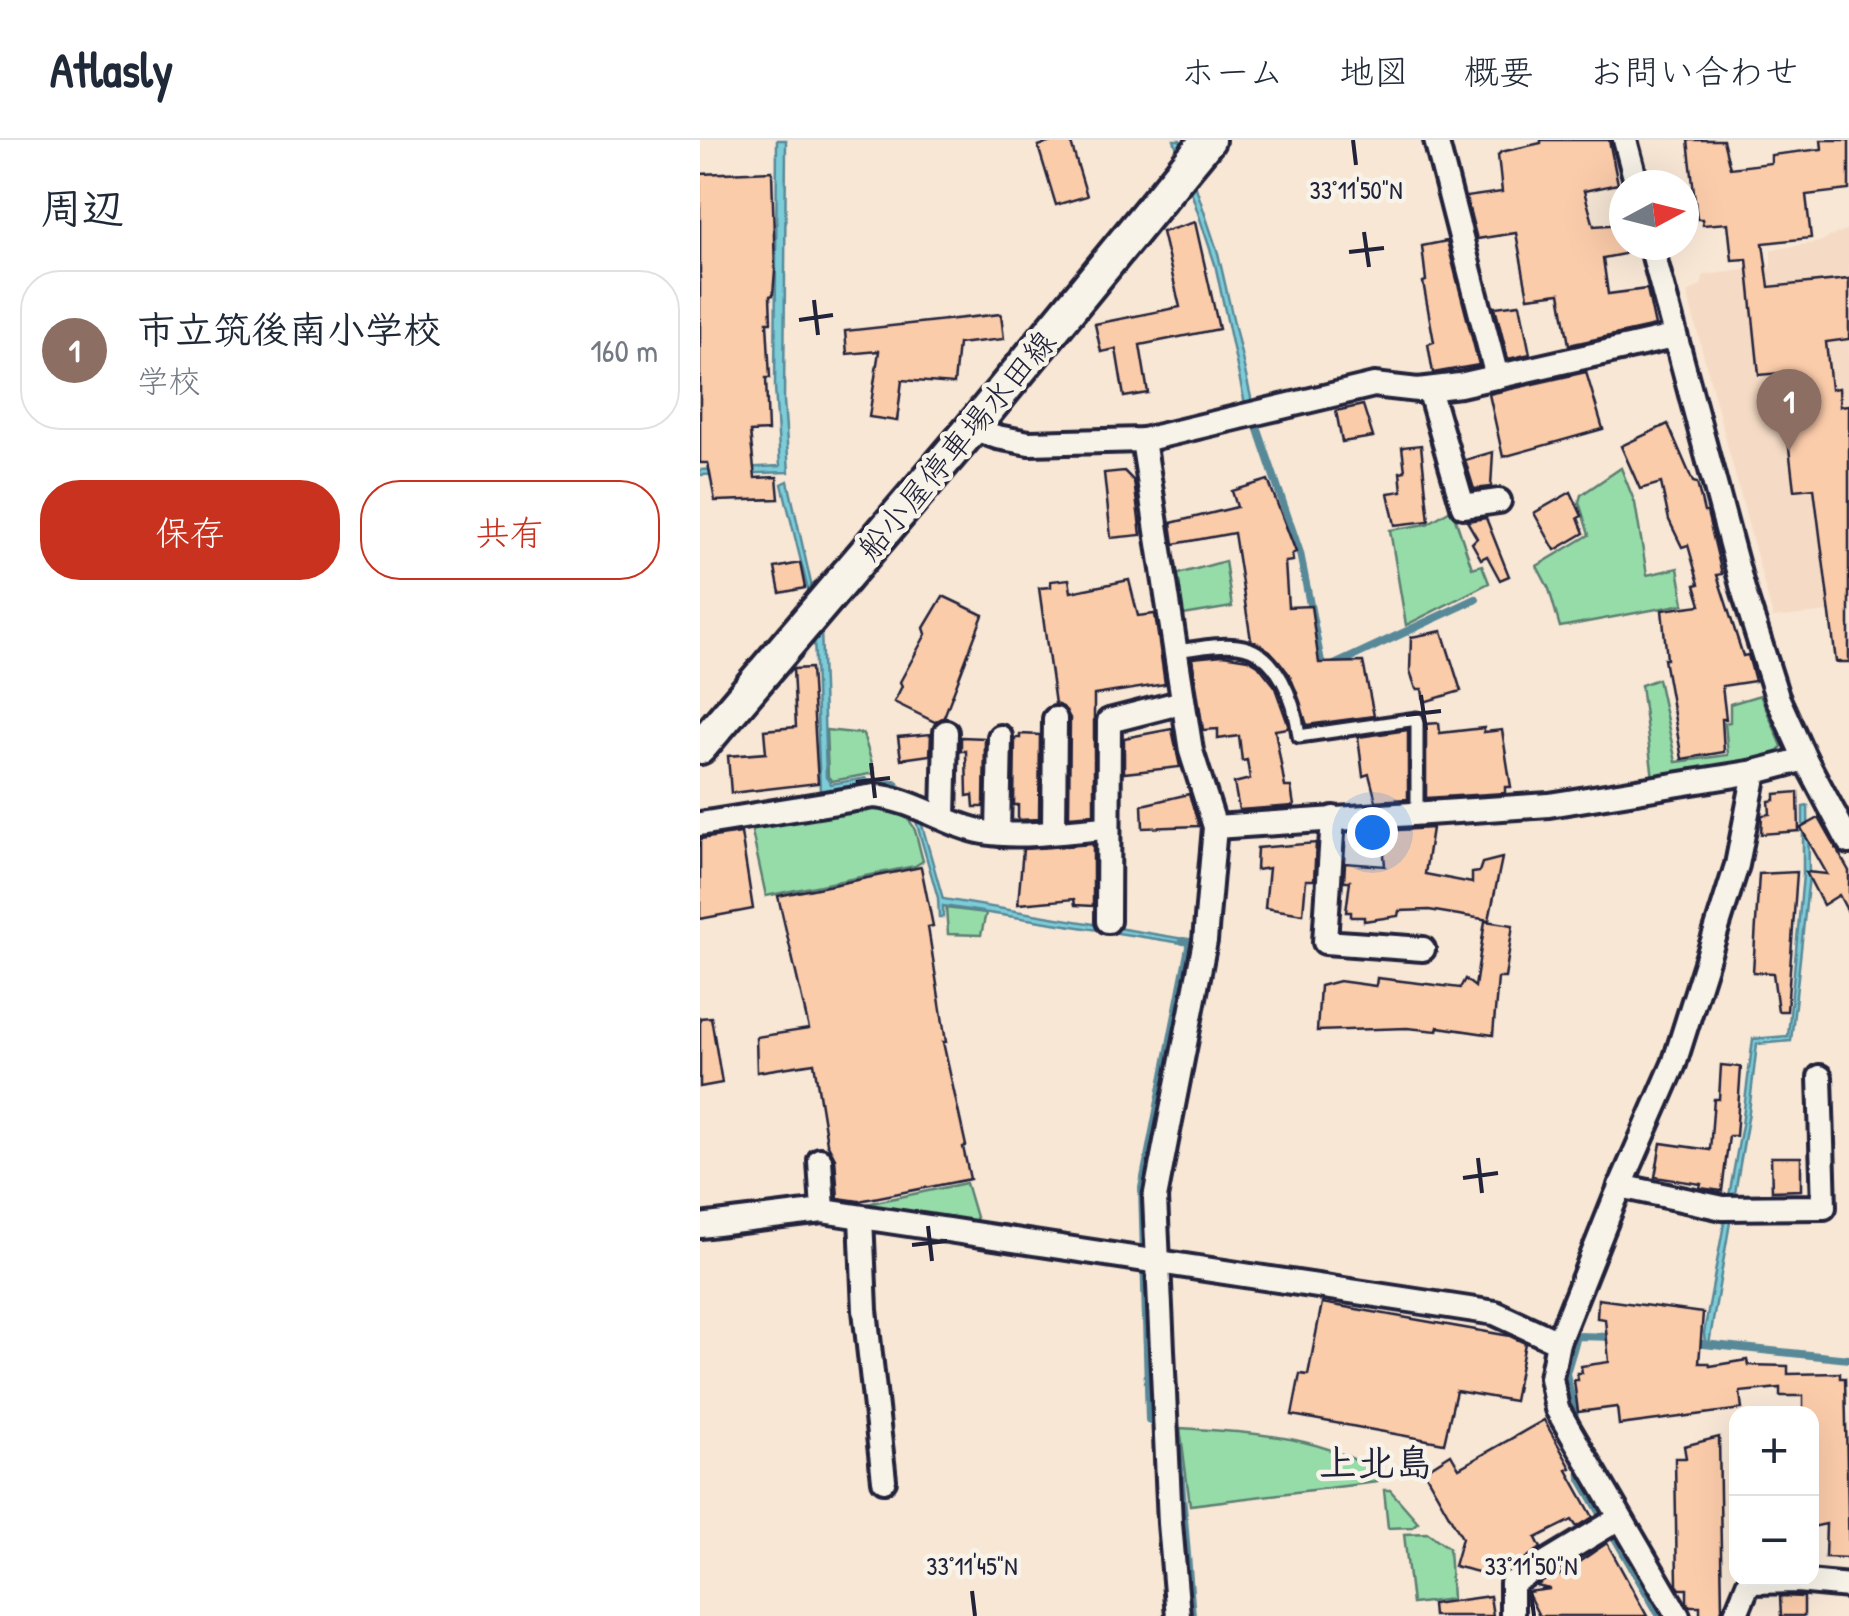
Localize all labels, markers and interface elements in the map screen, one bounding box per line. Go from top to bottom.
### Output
text: Atlasly [50,37,173,102]
text: ホーム [1180,48,1284,95]
text: 地図 [1339,48,1409,95]
text: 概要 [1464,48,1534,95]
text: お問い合わせ [1589,48,1799,95]
north arrow [1609,170,1699,260]
text: 33°11'50"N [1309,173,1403,207]
text: 周辺 [40,179,124,236]
text: 市立筑後南小学校 [137,303,441,355]
street label: 船小屋停車場水田線 [847,321,1065,569]
text: 1 [69,329,80,372]
text: 160 m [590,329,658,372]
text: 学校 [137,359,201,402]
pin: 1 [1756,368,1822,451]
button: 保存 [40,480,340,580]
button: 共有 [360,480,660,580]
your location [1347,807,1398,858]
map controls [1729,1406,1819,1586]
button: + [1729,1406,1819,1496]
district label: 上北島 [1319,1436,1433,1488]
button: − [1729,1496,1819,1586]
text: 33°11'45"N [926,1549,1018,1583]
text: 33°11'50"N [1484,1549,1578,1583]

